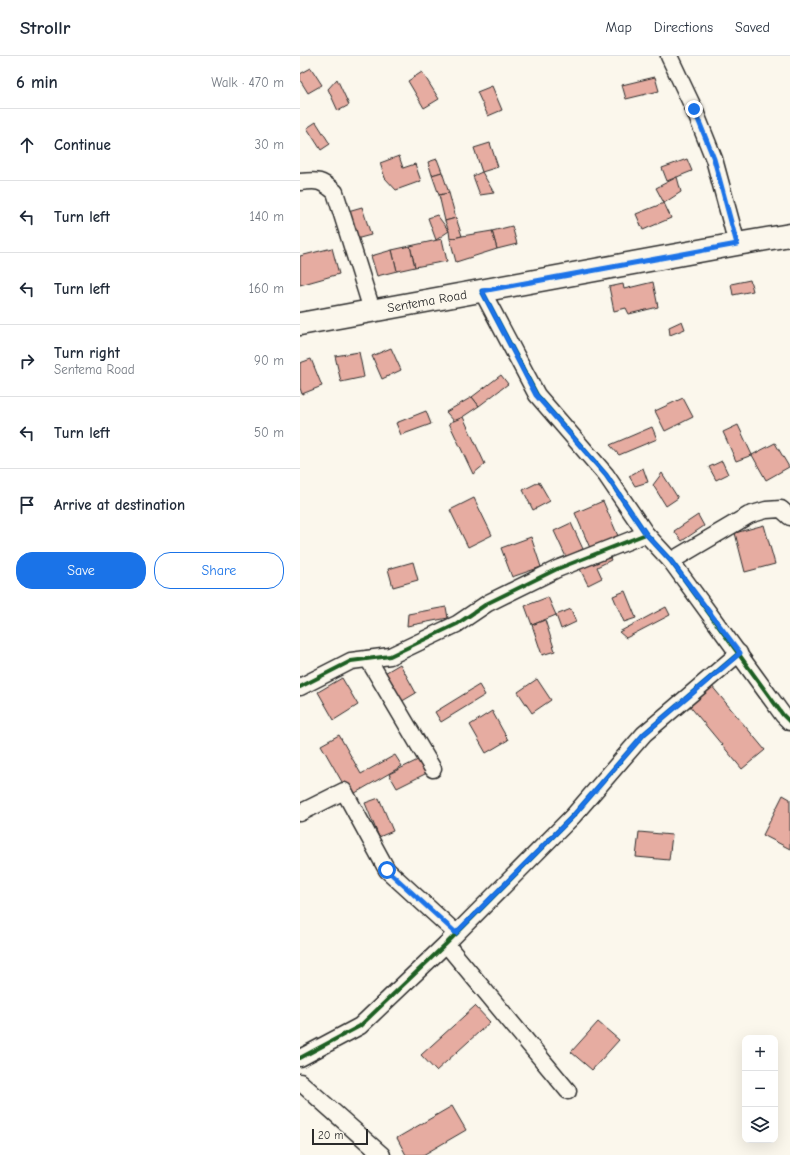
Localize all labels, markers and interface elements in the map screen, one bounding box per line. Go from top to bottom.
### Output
text: Strollr [20,17,70,39]
text: Map [605,19,632,36]
text: Directions [654,19,713,36]
text: Saved [735,19,770,36]
text: 6 min [16,73,58,92]
text: Walk · 470 m [211,75,284,90]
route end [685,100,703,118]
icon: ahead [16,134,38,156]
text: Continue [54,136,111,154]
text: 30 m [254,137,284,152]
icon: left [16,206,38,228]
text: Turn left [54,208,110,226]
text: 140 m [250,209,284,224]
icon: left [16,278,38,300]
text: Turn left [54,280,110,298]
text: 160 m [249,281,284,296]
street label: Sentema Road [386,287,468,315]
text: Turn right [54,344,120,362]
icon: right [16,350,38,372]
text: 90 m [254,353,284,368]
text: Sentema Road [54,362,135,377]
icon: left [16,422,38,444]
text: Turn left [54,424,110,442]
text: 50 m [254,425,284,440]
icon: arrive [16,494,38,516]
text: Arrive at destination [54,496,185,514]
button: Save [16,552,146,589]
button: Share [154,552,284,589]
route start [378,861,396,879]
map controls [742,1035,778,1143]
button: + [742,1035,778,1071]
button: − [742,1071,778,1107]
button: layers [742,1107,778,1143]
scale bar [312,1127,368,1146]
text: 20 m [318,1129,343,1142]

